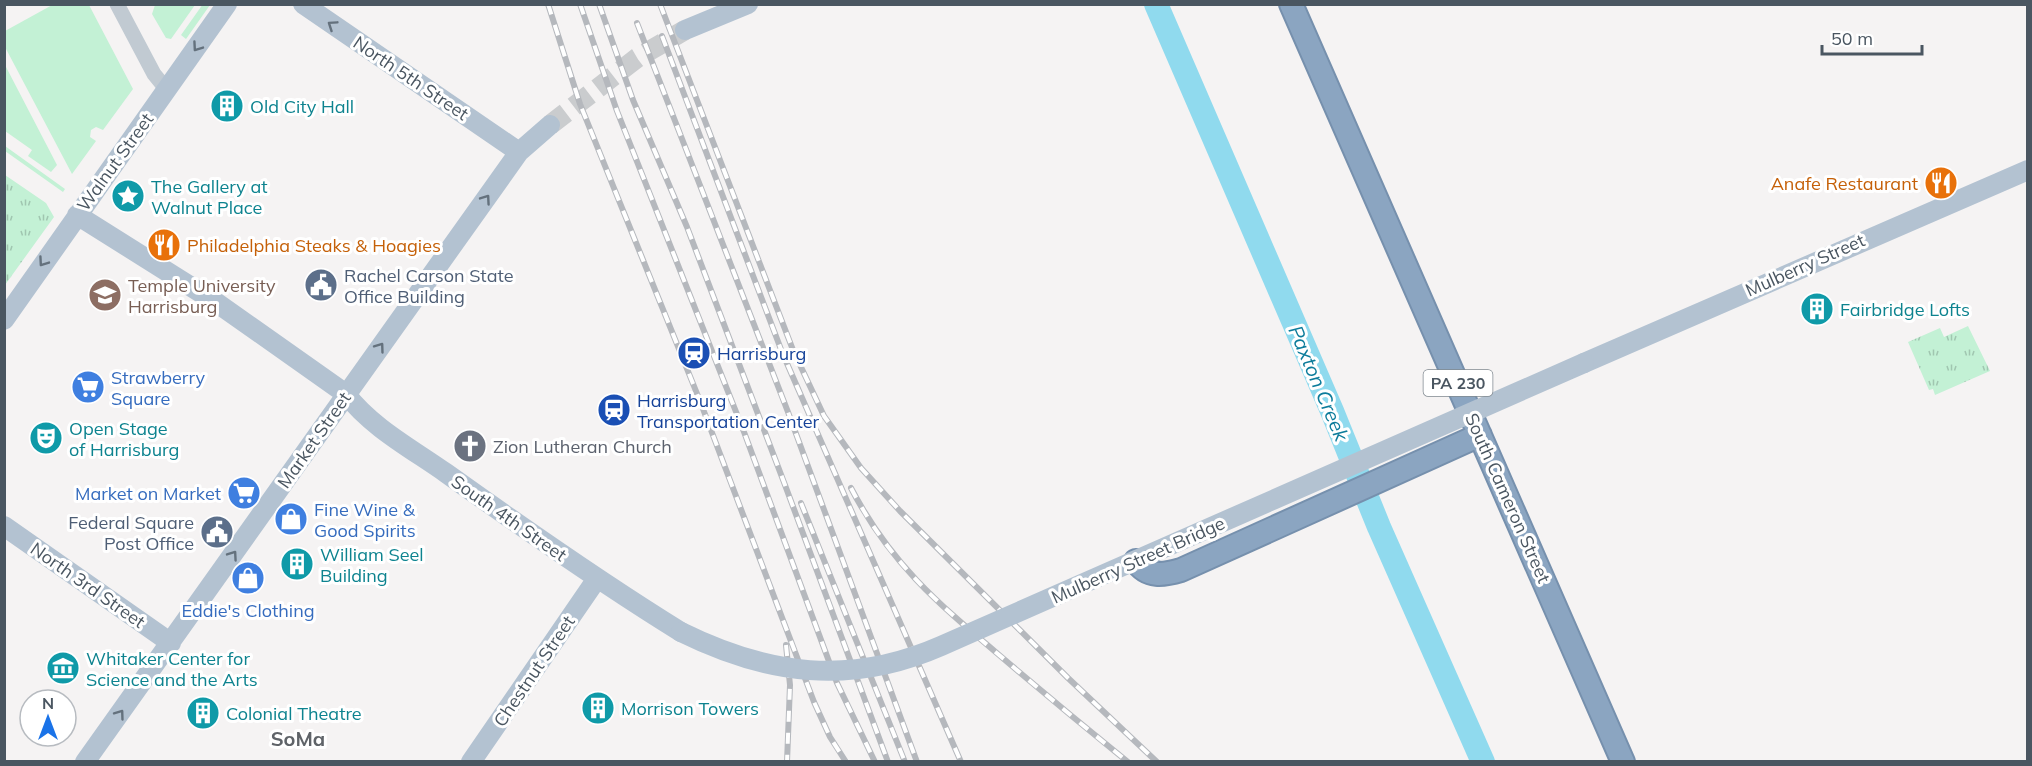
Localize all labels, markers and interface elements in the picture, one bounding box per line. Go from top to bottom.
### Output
scale bar [1822,18,1922,56]
one-way arrow [328,21,339,32]
text: 50 m [1831,27,1873,50]
street label: North 5th Street [349,31,473,125]
one-way arrow [193,41,204,52]
building icon: Old City Hall [209,88,245,124]
place label: Old City Hall [250,95,354,118]
street label: Walnut Street [72,108,158,216]
restaurant icon: Anafe Restaurant [1923,165,1959,201]
place label: Anafe Restaurant [1771,172,1918,195]
place label: The Gallery at Walnut Place [151,175,268,219]
place icon: The Gallery at Walnut Place [110,178,146,214]
one-way arrow [479,195,490,206]
restaurant icon: Philadelphia Steaks & Hoagies [146,227,182,263]
street label: Mulberry Street [1742,228,1868,302]
place label: Philadelphia Steaks & Hoagies [187,234,441,257]
one-way arrow [39,256,50,267]
place label: Rachel Carson State Office Building [344,264,513,308]
public building icon: Rachel Carson State Office Building [303,267,339,303]
place label: Temple University Harrisburg [128,274,276,318]
school or university icon: Temple University Harrisburg [87,277,123,313]
building icon: Fairbridge Lofts [1799,291,1835,327]
place label: Fairbridge Lofts [1840,298,1970,321]
water label: Paxton Creek [1283,321,1355,445]
station icon: Harrisburg [676,335,712,371]
one-way arrow [373,342,384,353]
place label: Harrisburg [717,342,806,365]
place label: Strawberry Square [111,366,205,410]
supermarket icon: Strawberry Square [70,369,106,405]
road number: PA 230 [1424,370,1492,396]
street label: Market Street [272,387,356,493]
place label: Harrisburg Transportation Center [637,389,820,433]
station icon: Harrisburg Transportation Center [596,392,632,428]
street label: South Cameron Street [1460,409,1556,587]
place label: Open Stage of Harrisburg [69,417,179,461]
theatre icon: Open Stage of Harrisburg [28,420,64,456]
church icon: Zion Lutheran Church [452,428,488,464]
place label: Zion Lutheran Church [493,435,672,458]
street label: South 4th Street [447,470,571,566]
supermarket icon: Market on Market [226,475,262,511]
place label: Market on Market [75,482,221,505]
place label: Fine Wine & Good Spirits [314,498,416,542]
shop icon: Fine Wine & Good Spirits [273,501,309,537]
place label: Federal Square Post Office [68,511,194,555]
street label: Mulberry Street Bridge [1048,511,1228,609]
public building icon: Federal Square Post Office [199,514,235,550]
street label: North 3rd Street [26,537,150,633]
place label: William Seel Building [320,543,424,587]
building icon: William Seel Building [279,546,315,582]
one-way arrow [226,551,237,562]
shop icon: Eddie's Clothing [230,560,266,596]
place label: Eddie's Clothing [181,599,315,622]
street label: Chestnut Street [488,611,580,731]
place label: Whitaker Center for Science and the Arts [86,647,258,691]
museum icon: Whitaker Center for Science and the Arts [45,650,81,686]
north arrow [18,688,78,748]
building icon: Morrison Towers [580,690,616,726]
text: N [42,693,54,713]
building icon: Colonial Theatre [185,695,221,731]
place label: Morrison Towers [621,697,759,720]
place label: Colonial Theatre [226,702,362,725]
one-way arrow [113,710,124,721]
district label: SoMa [271,726,325,751]

